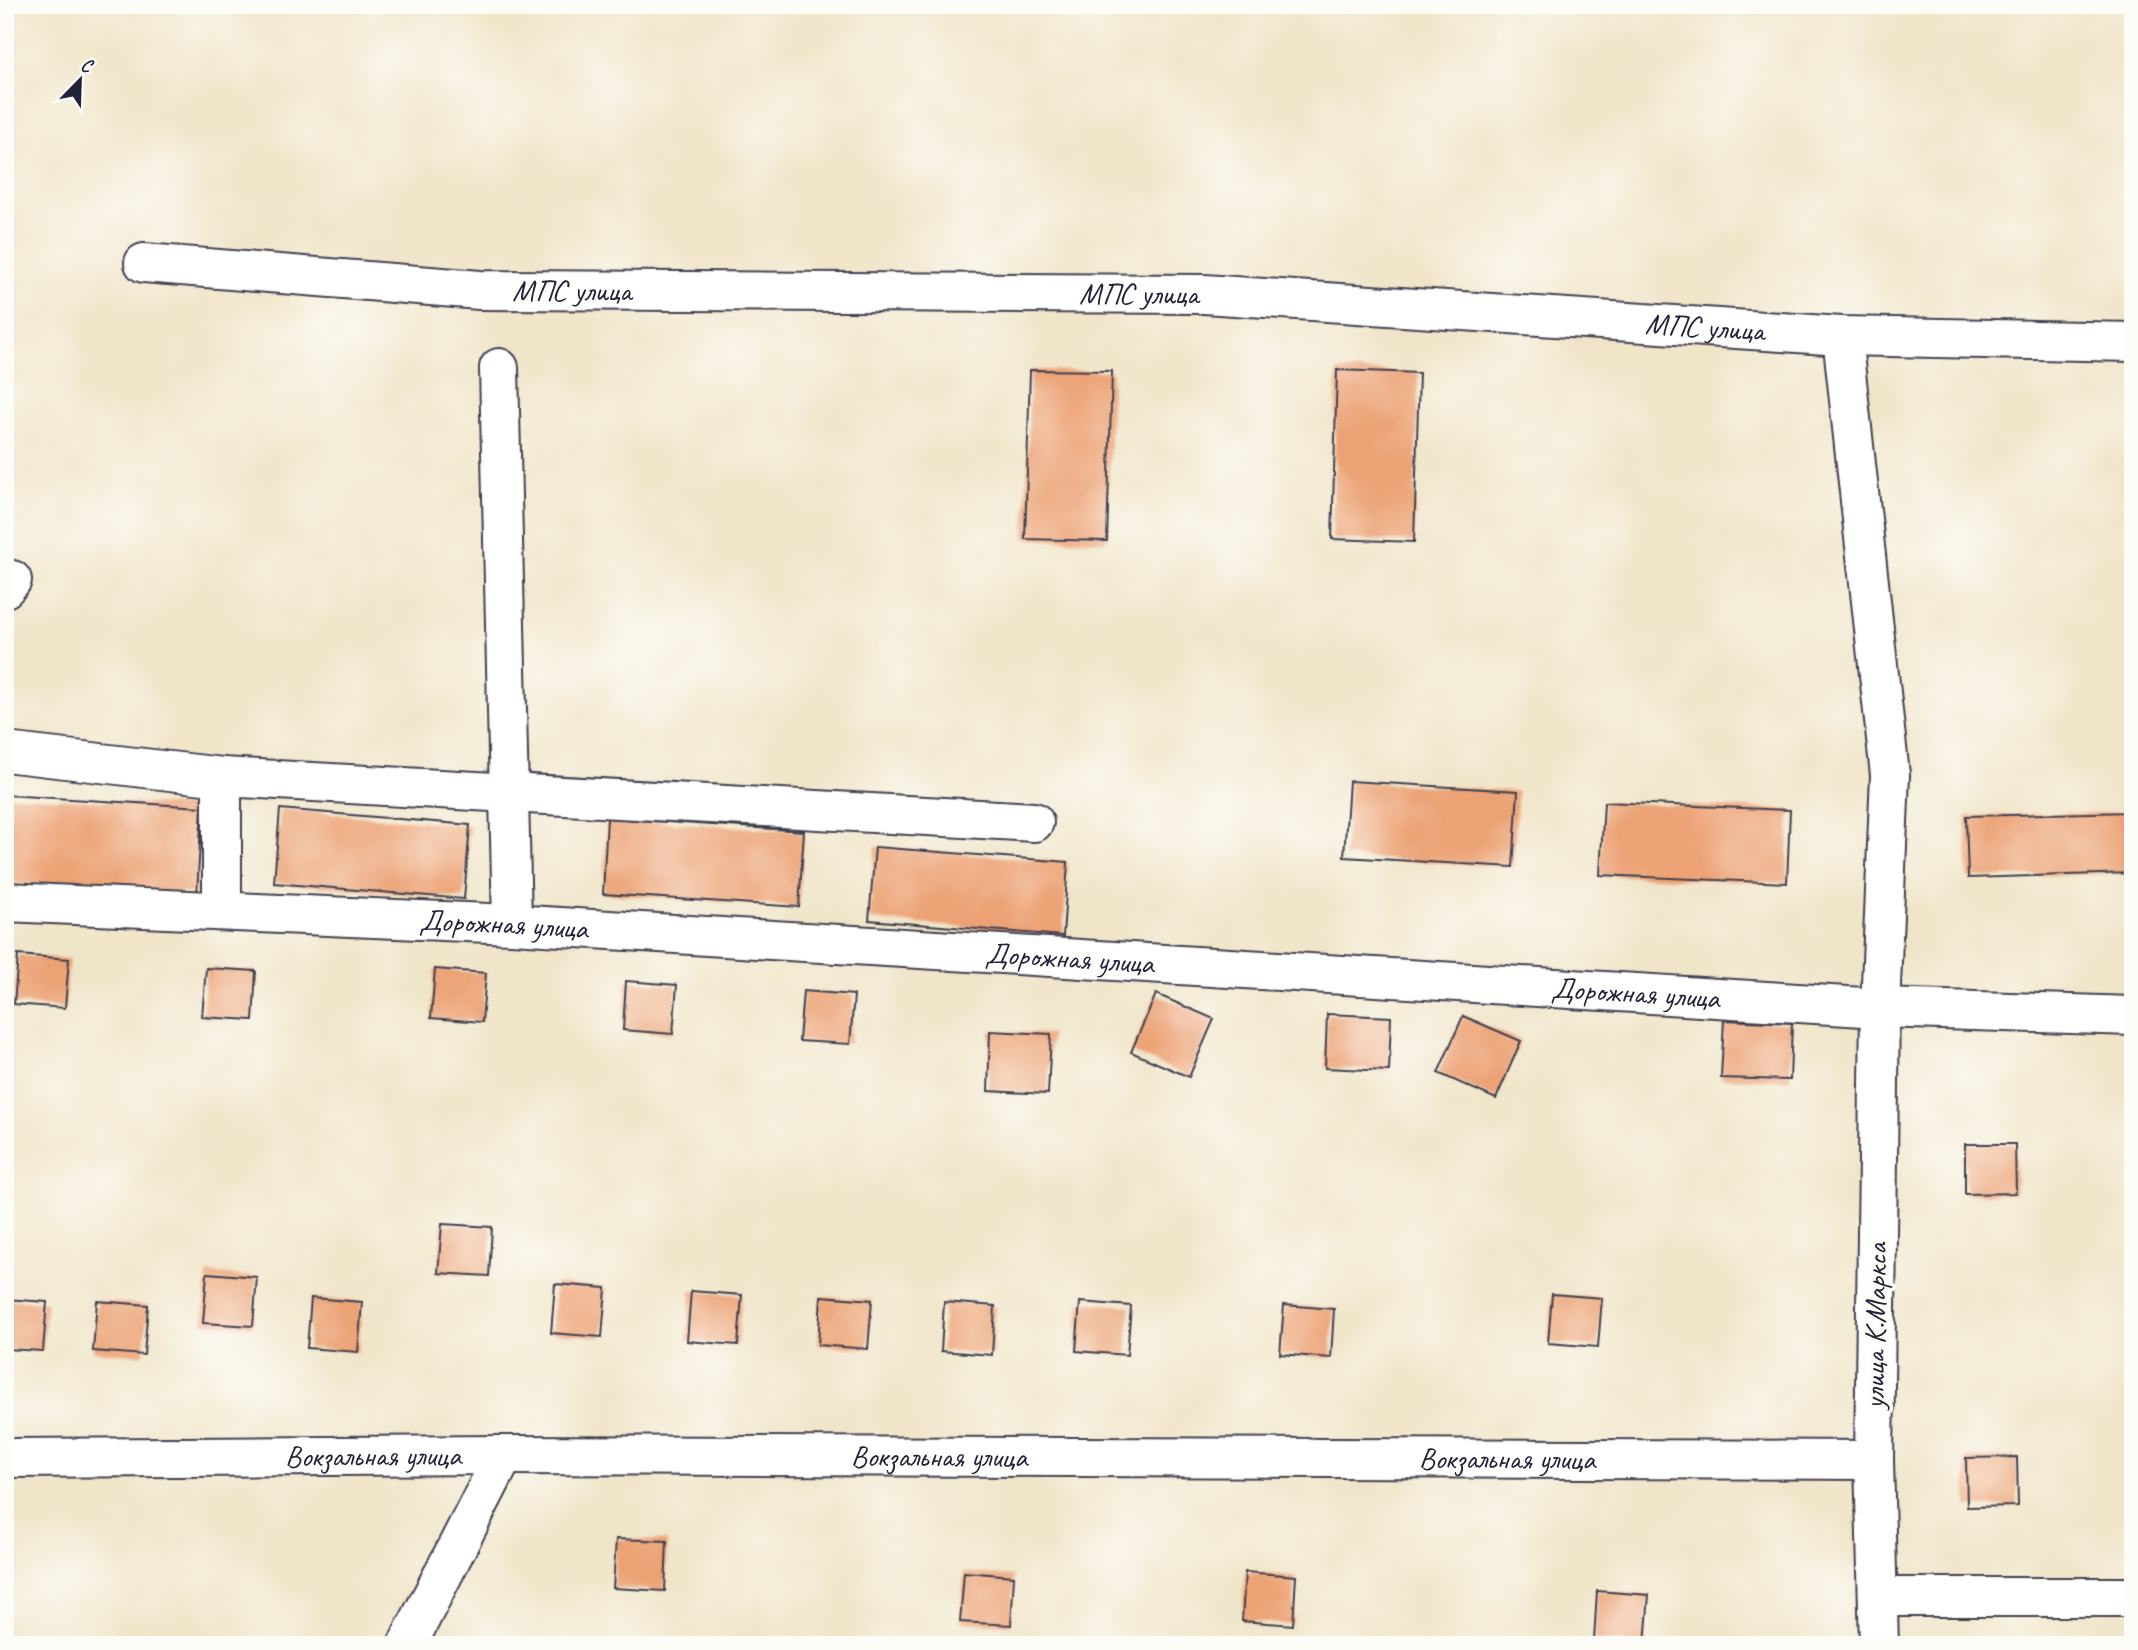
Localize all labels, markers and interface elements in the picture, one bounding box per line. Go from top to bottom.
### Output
north arrow [46,46,116,116]
text: С [77,52,98,79]
street label: МПС улица [512,271,634,310]
street label: МПС улица [1079,274,1201,313]
street label: МПС улица [1644,304,1768,350]
street label: Дорожная улица [418,901,591,948]
street label: Дорожная улица [984,934,1157,982]
street label: Дорожная улица [1550,969,1723,1017]
street label: улица К.Маркса [1855,1241,1895,1411]
street label: Вокзальная улица [285,1436,463,1475]
street label: Вокзальная улица [851,1437,1029,1476]
street label: Вокзальная улица [1419,1439,1597,1478]

